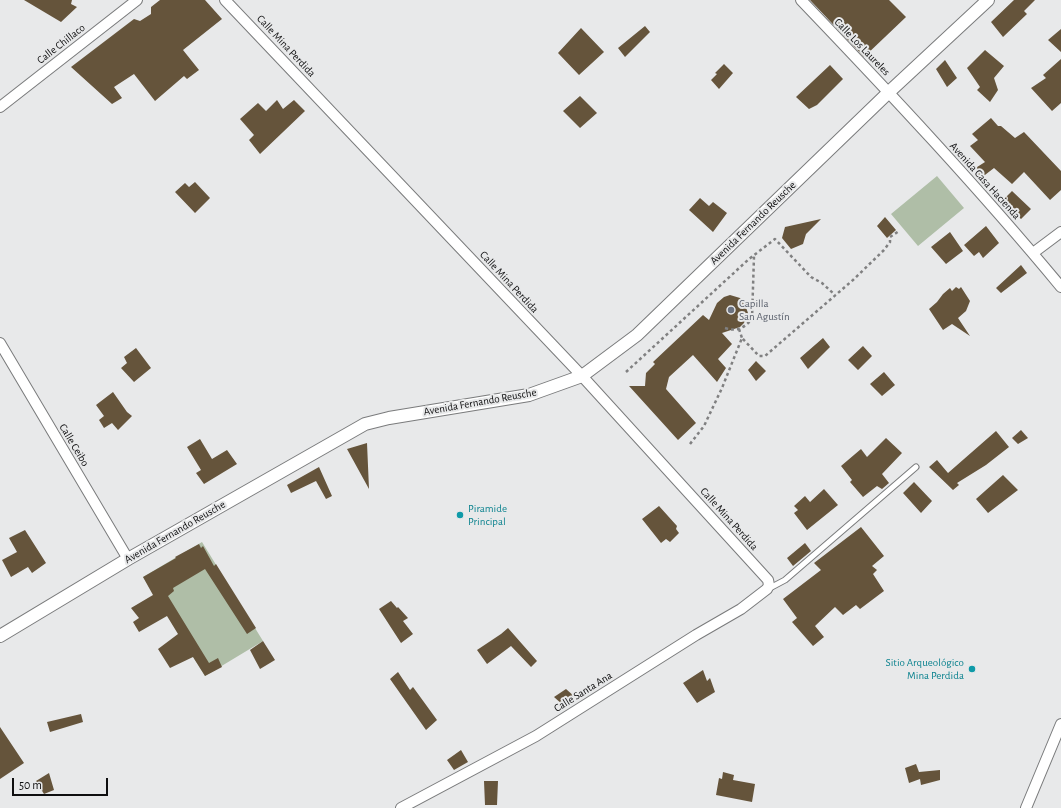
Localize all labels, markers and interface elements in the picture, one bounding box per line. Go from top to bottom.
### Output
street label: Calle Mina Perdida [254,12,318,80]
street label: Calle Los Laureles [831,16,893,78]
street label: Calle Chillaco [34,21,88,67]
street label: Avenida Casa Hacienda [947,140,1023,222]
street label: Avenida Fernando Reusche [707,179,799,267]
street label: Calle Mina Perdida [477,248,541,316]
place label: Capilla San Agustín [739,297,790,323]
marker: Capilla San Agustín [726,305,736,315]
street label: Avenida Fernando Reusche [423,386,537,418]
street label: Calle Ceibo [56,421,92,469]
street label: Calle Mina Perdida [697,485,761,553]
street label: Avenida Fernando Reusche [122,498,228,566]
place label: Piramide Principal [468,502,507,528]
marker: Piramide Principal [455,510,465,520]
place label: Sitio Arqueológico Mina Perdida [886,656,964,682]
marker: Sitio Arqueológico Mina Perdida [967,664,977,674]
street label: Calle Santa Ana [551,669,615,715]
scale bar [14,770,110,796]
text: 50 m [19,779,42,791]

